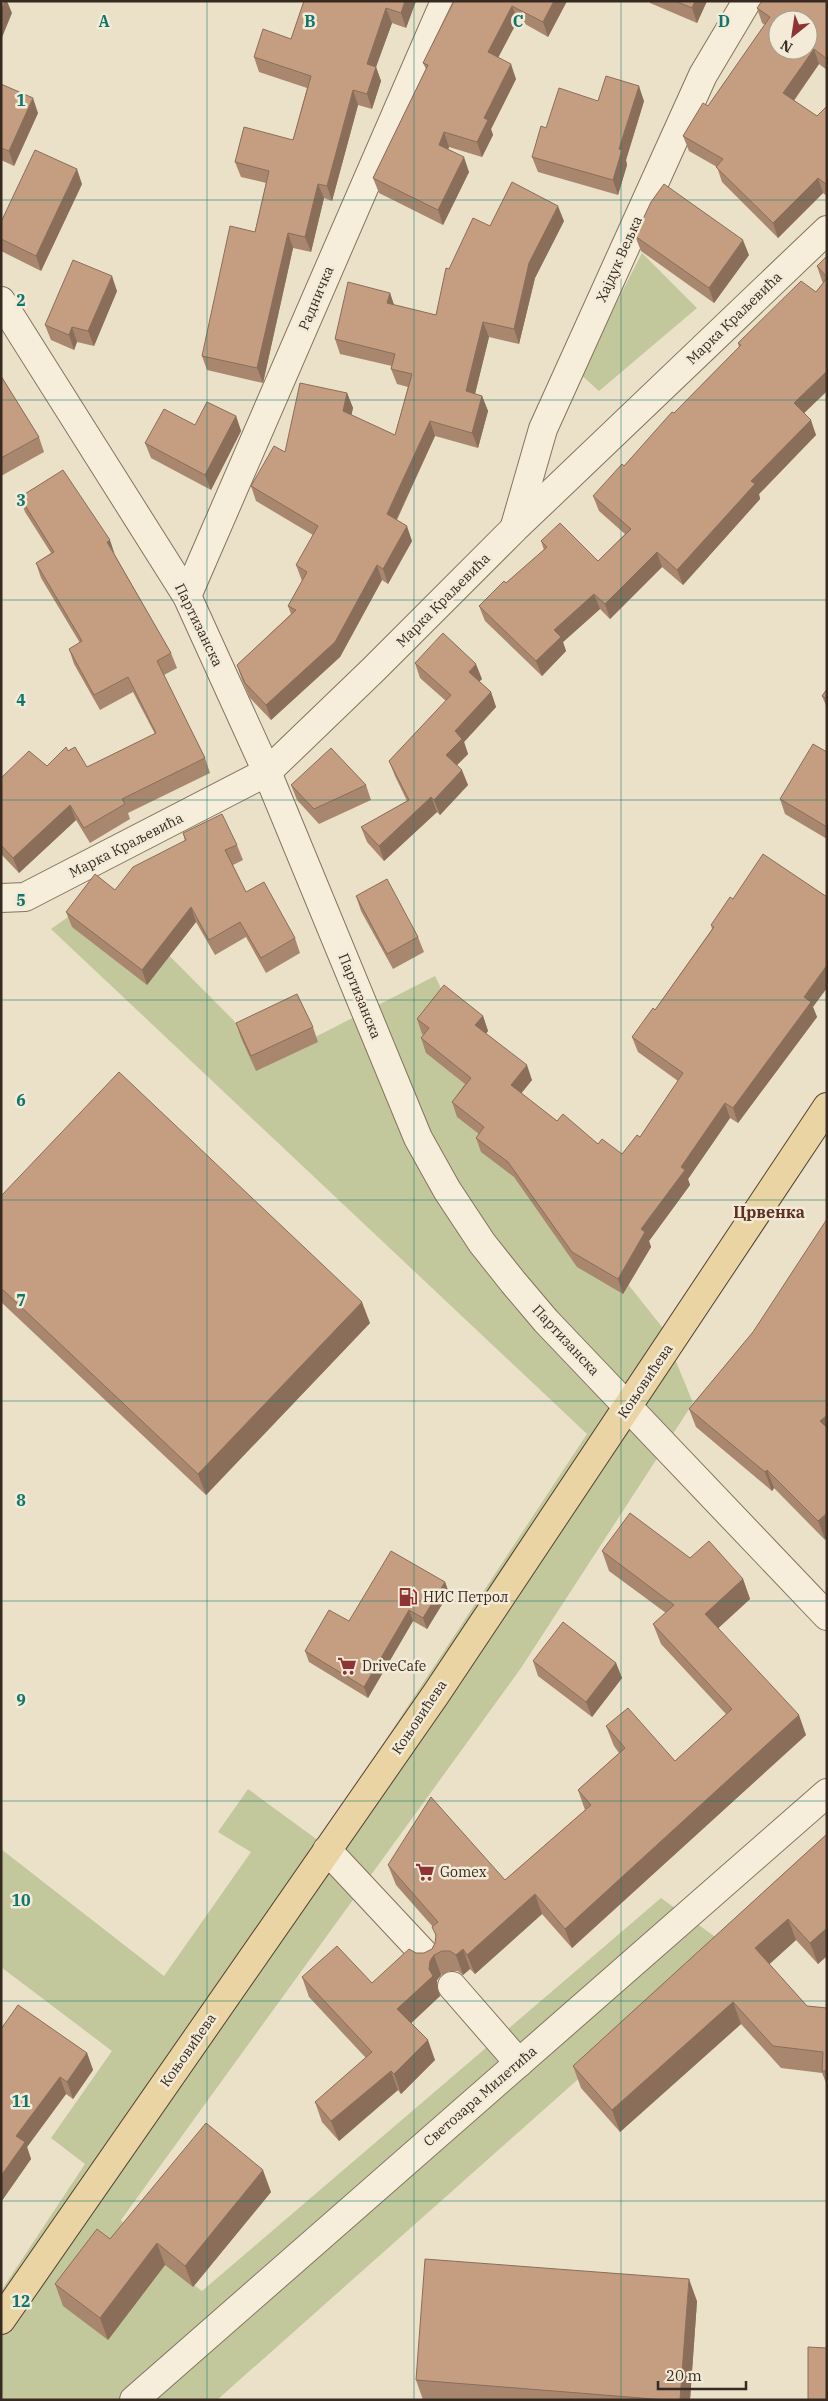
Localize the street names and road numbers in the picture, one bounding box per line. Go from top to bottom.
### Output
street label: Хајдук Вељка [592,213,646,305]
street label: Радничка [294,263,338,333]
street label: Марка Краљевића [683,268,786,368]
street label: Марка Краљевића [392,549,494,651]
street label: Партизанска [171,580,227,670]
street label: Марка Краљевића [66,808,186,882]
street label: Партизанска [335,951,385,1042]
street label: Партизанска [528,1301,604,1380]
street label: Коњовићева [614,1340,677,1422]
street label: Коњовићева [388,1676,451,1758]
street label: Коњовићева [156,2009,220,2090]
street label: Светозара Милетића [420,2042,541,2150]

